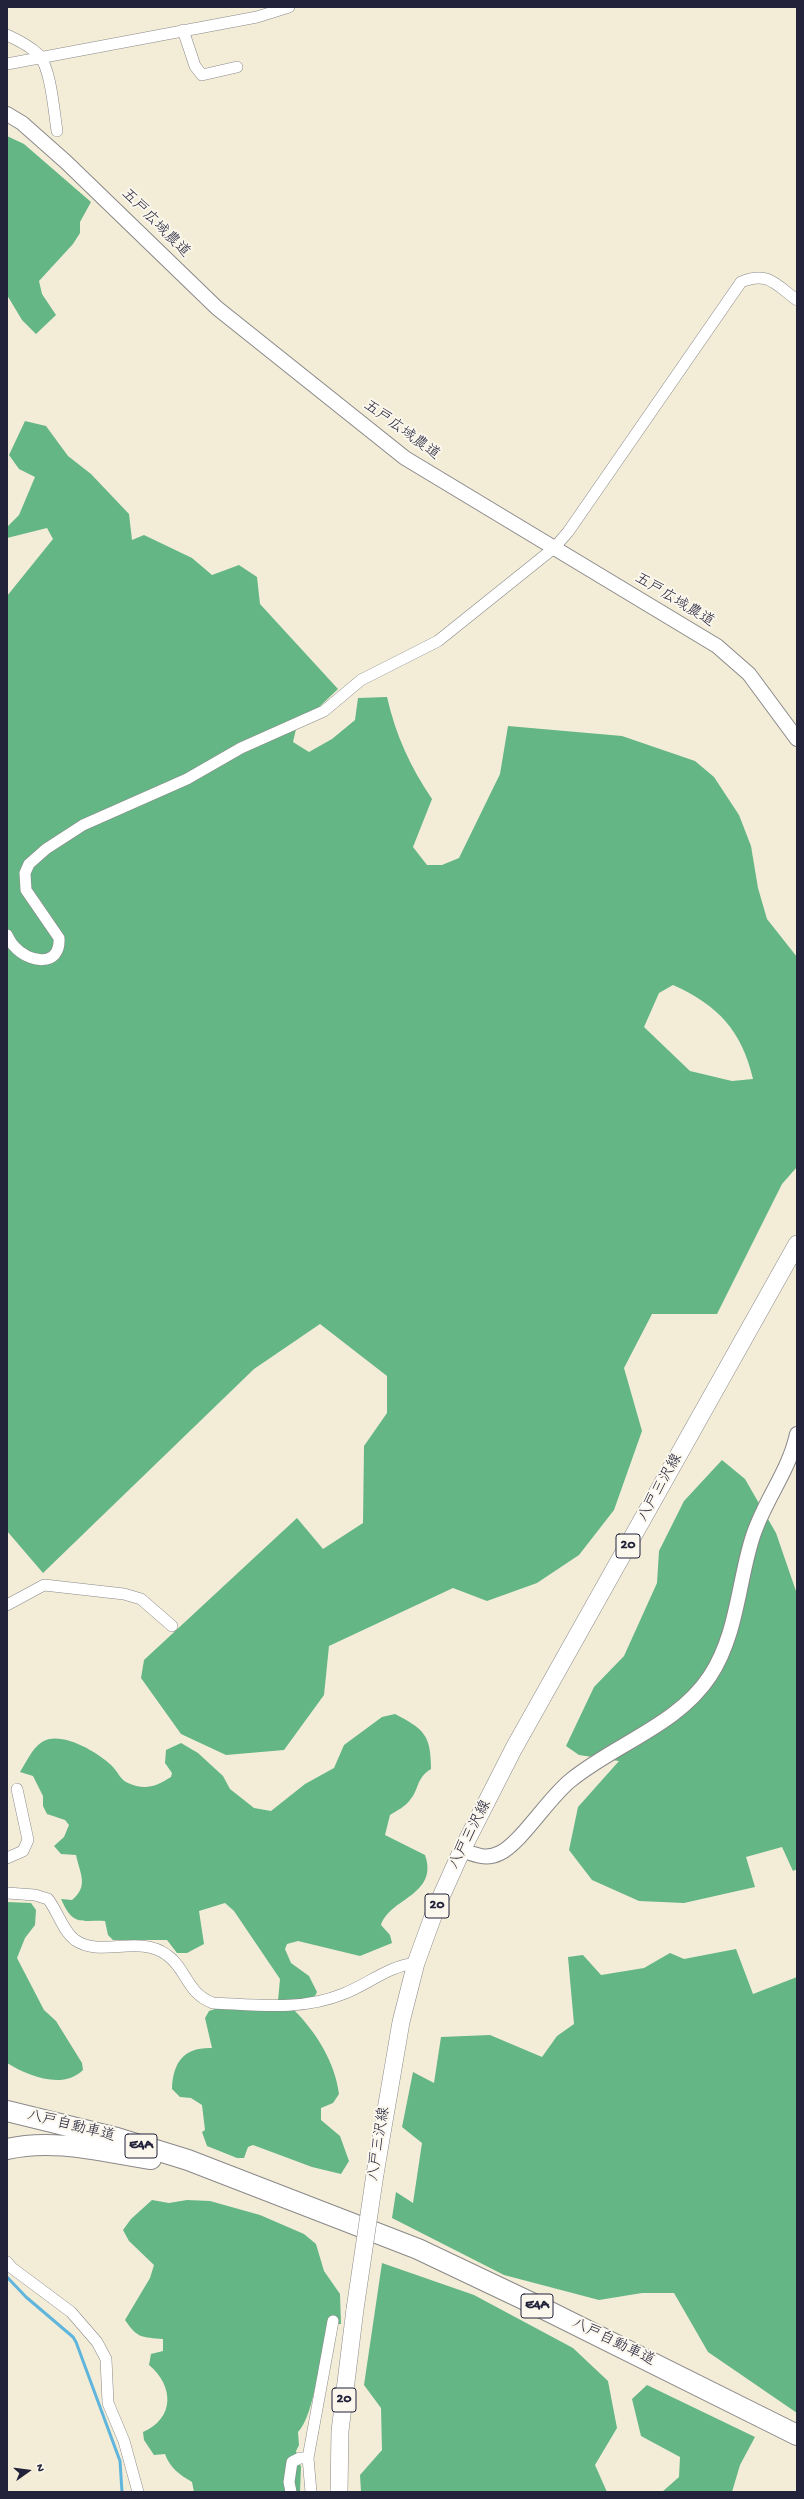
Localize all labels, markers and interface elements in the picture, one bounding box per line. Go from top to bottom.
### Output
street label: 五戸広域農道 [117,186,193,262]
street label: 五戸広域農道 [359,397,443,465]
street label: 五戸広域農道 [631,570,717,632]
street label: 八戸三沢線 [635,1451,687,1525]
road number: 20 [616,1534,640,1558]
street label: 八戸三沢線 [446,1798,496,1872]
road number: 20 [425,1894,449,1918]
street label: 八戸三沢線 [365,2106,395,2182]
street label: 八戸自動車道 [25,2107,117,2147]
road number: E4A [125,2134,157,2158]
road number: E4A [521,2294,553,2318]
street label: 八戸自動車道 [569,2315,657,2371]
road number: 20 [332,2388,356,2412]
north arrow [8,2451,48,2491]
text: N [33,2463,46,2473]

